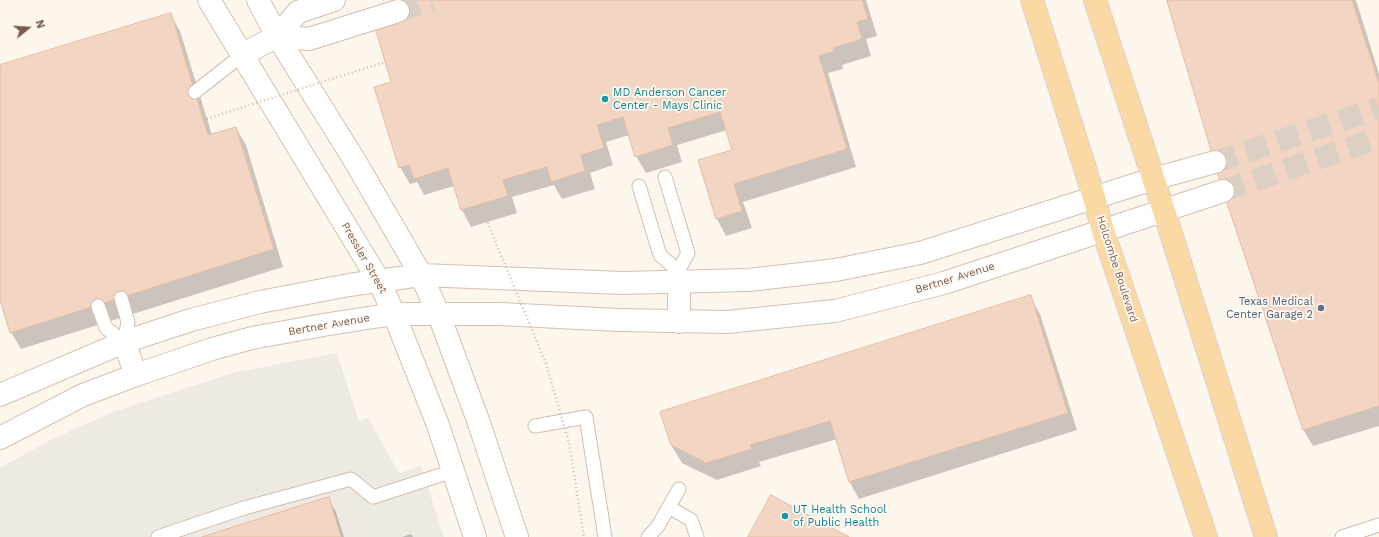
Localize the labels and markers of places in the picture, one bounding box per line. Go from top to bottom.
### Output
place label: MD Anderson Cancer Center - Mays Clinic [613,86,726,112]
marker: MD Anderson Cancer Center - Mays Clinic [600,94,610,104]
place label: Texas Medical Center Garage 2 [1226,295,1313,321]
marker: Texas Medical Center Garage 2 [1316,303,1326,313]
place label: UT Health School of Public Health [793,503,887,529]
marker: UT Health School of Public Health [780,511,790,521]

